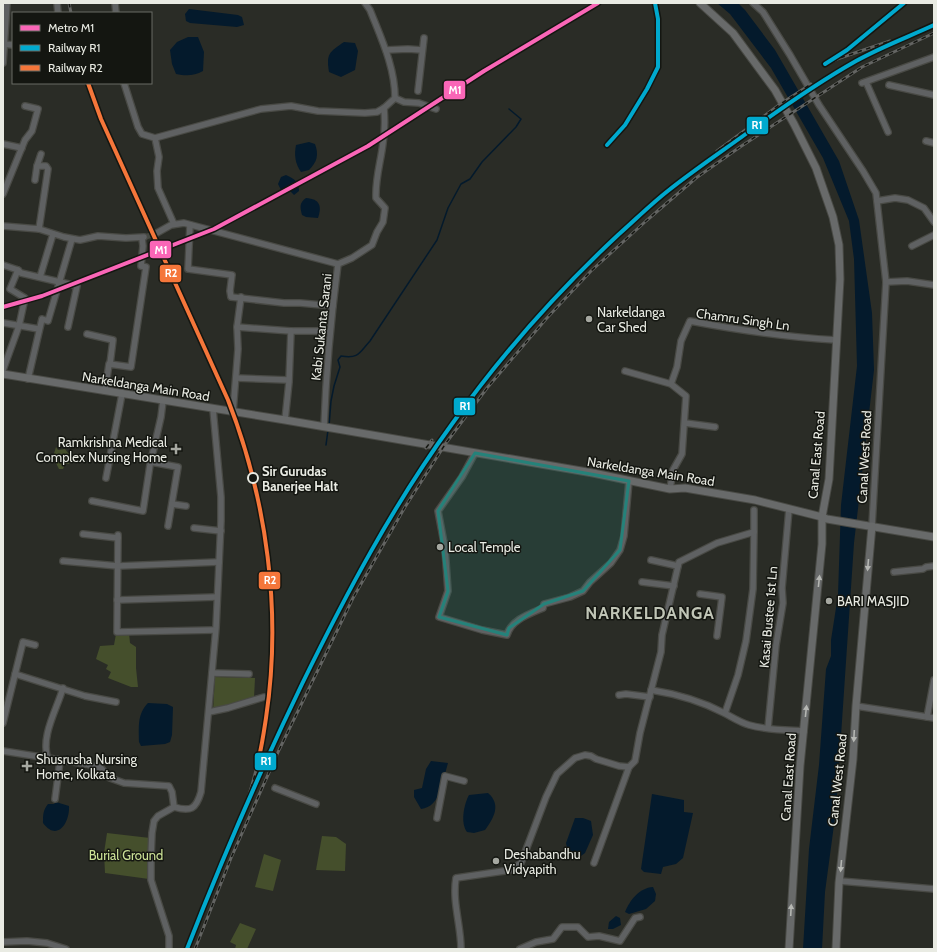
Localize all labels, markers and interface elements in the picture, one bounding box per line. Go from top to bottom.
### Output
legend [12,12,152,84]
text: Metro M1 [48,20,94,35]
text: Railway R1 [48,40,100,55]
text: Railway R2 [48,60,103,75]
line badge: M1 [443,80,466,100]
text: M1 [448,83,462,97]
line badge: R1 [746,116,769,135]
text: R1 [752,118,762,132]
line badge: M1 [149,240,172,259]
text: M1 [154,243,168,257]
line badge: R2 [159,264,182,283]
text: R2 [165,266,178,280]
street label: Kabi Sukanta Sarani [307,273,335,381]
place label: Narkeldanga Car Shed [597,304,666,335]
street label: Chamru Singh Ln [695,305,791,333]
marker: Narkeldanga Car Shed [584,314,594,324]
street label: Narkeldanga Main Road [81,368,211,404]
line badge: R1 [453,397,476,416]
text: R1 [460,399,470,413]
street label: Canal East Road [804,410,828,500]
street label: Canal West Road [854,410,874,504]
place label: Ramkrishna Medical Complex Nursing Home [36,434,167,465]
marker: Ramkrishna Medical Complex Nursing Home [170,443,182,455]
street label: Narkeldanga Main Road [586,453,716,489]
place label: Sir Gurudas Banerjee Halt [262,463,338,494]
marker: Sir Gurudas Banerjee Halt [247,472,259,484]
place label: Local Temple [448,539,521,555]
marker: Local Temple [435,542,445,552]
one-way arrow [865,559,872,571]
street label: Kasai Bustee 1st Ln [756,565,780,669]
line badge: R2 [258,571,281,590]
text: R2 [264,573,277,587]
one-way arrow [815,575,822,587]
place label: BARI MASJID [837,593,909,609]
marker: BARI MASJID [824,596,834,606]
district label: NARKELDANGA [585,603,715,623]
one-way arrow [802,705,809,717]
one-way arrow [851,730,857,743]
street label: Canal East Road [777,733,799,821]
street label: Canal West Road [824,733,850,827]
place label: Shusrusha Nursing Home, Kolkata [36,751,138,782]
line badge: R1 [254,752,277,771]
text: R1 [261,754,271,768]
marker: Shusrusha Nursing Home, Kolkata [21,760,33,772]
place label: Deshabandhu Vidyapith [504,846,581,877]
park label: Burial Ground [89,847,163,863]
marker: Deshabandhu Vidyapith [491,856,501,866]
one-way arrow [838,860,844,872]
one-way arrow [788,904,795,916]

